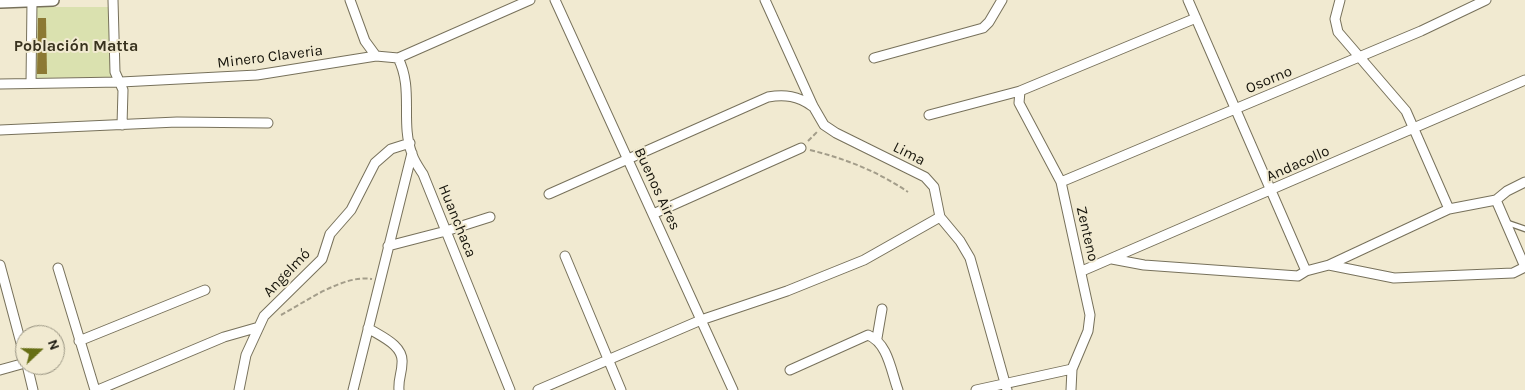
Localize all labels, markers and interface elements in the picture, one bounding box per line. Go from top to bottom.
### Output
district label: Población Matta [14,36,138,56]
street label: Minero Claveria [216,42,324,72]
street label: Osorno [1243,62,1295,98]
street label: Lima [890,138,928,170]
street label: Andacollo [1264,142,1332,186]
street label: Buenos Aires [630,145,684,233]
street label: Huanchaca [434,182,480,260]
street label: Zenteno [1072,205,1102,263]
street label: Angelmó [260,245,314,301]
north arrow [15,325,65,375]
text: N [44,337,63,353]

